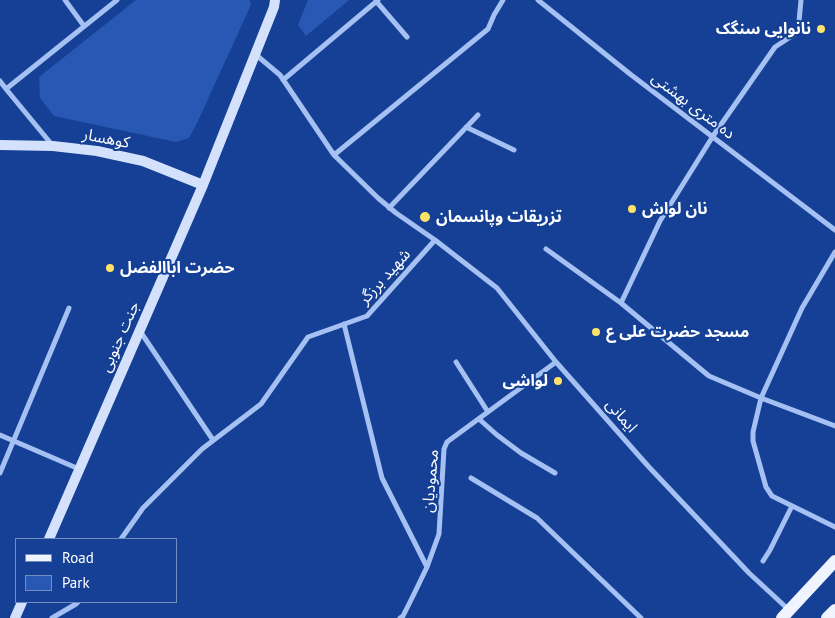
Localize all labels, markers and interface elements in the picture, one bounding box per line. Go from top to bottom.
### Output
place label: نانوایی سنگک [716,19,811,39]
marker: نانوایی سنگک [815,23,827,35]
street label: ده متری بهشتی [648,68,738,144]
street label: کوهسار [81,125,131,153]
place label: نان لواش [642,199,707,219]
marker: نان لواش [626,203,638,215]
place label: تزریقات وپانسمان [436,207,562,227]
marker: تزریقات وپانسمان [418,210,432,224]
street label: شهید برزگر [355,245,415,309]
place label: حضرت اباالفضل [120,258,235,278]
marker: حضرت اباالفضل [104,262,116,274]
street label: جنت جنوبی [96,299,144,375]
place label: مسجد حضرت علی ع [606,322,749,342]
marker: مسجد حضرت علی ع [590,326,602,338]
place label: لواشی [502,371,548,391]
marker: لواشی [552,375,564,387]
street label: ایمانی [601,395,641,437]
street label: محمودیان [419,449,443,513]
legend [15,538,178,603]
text: Road [62,548,94,567]
text: Park [62,573,90,592]

